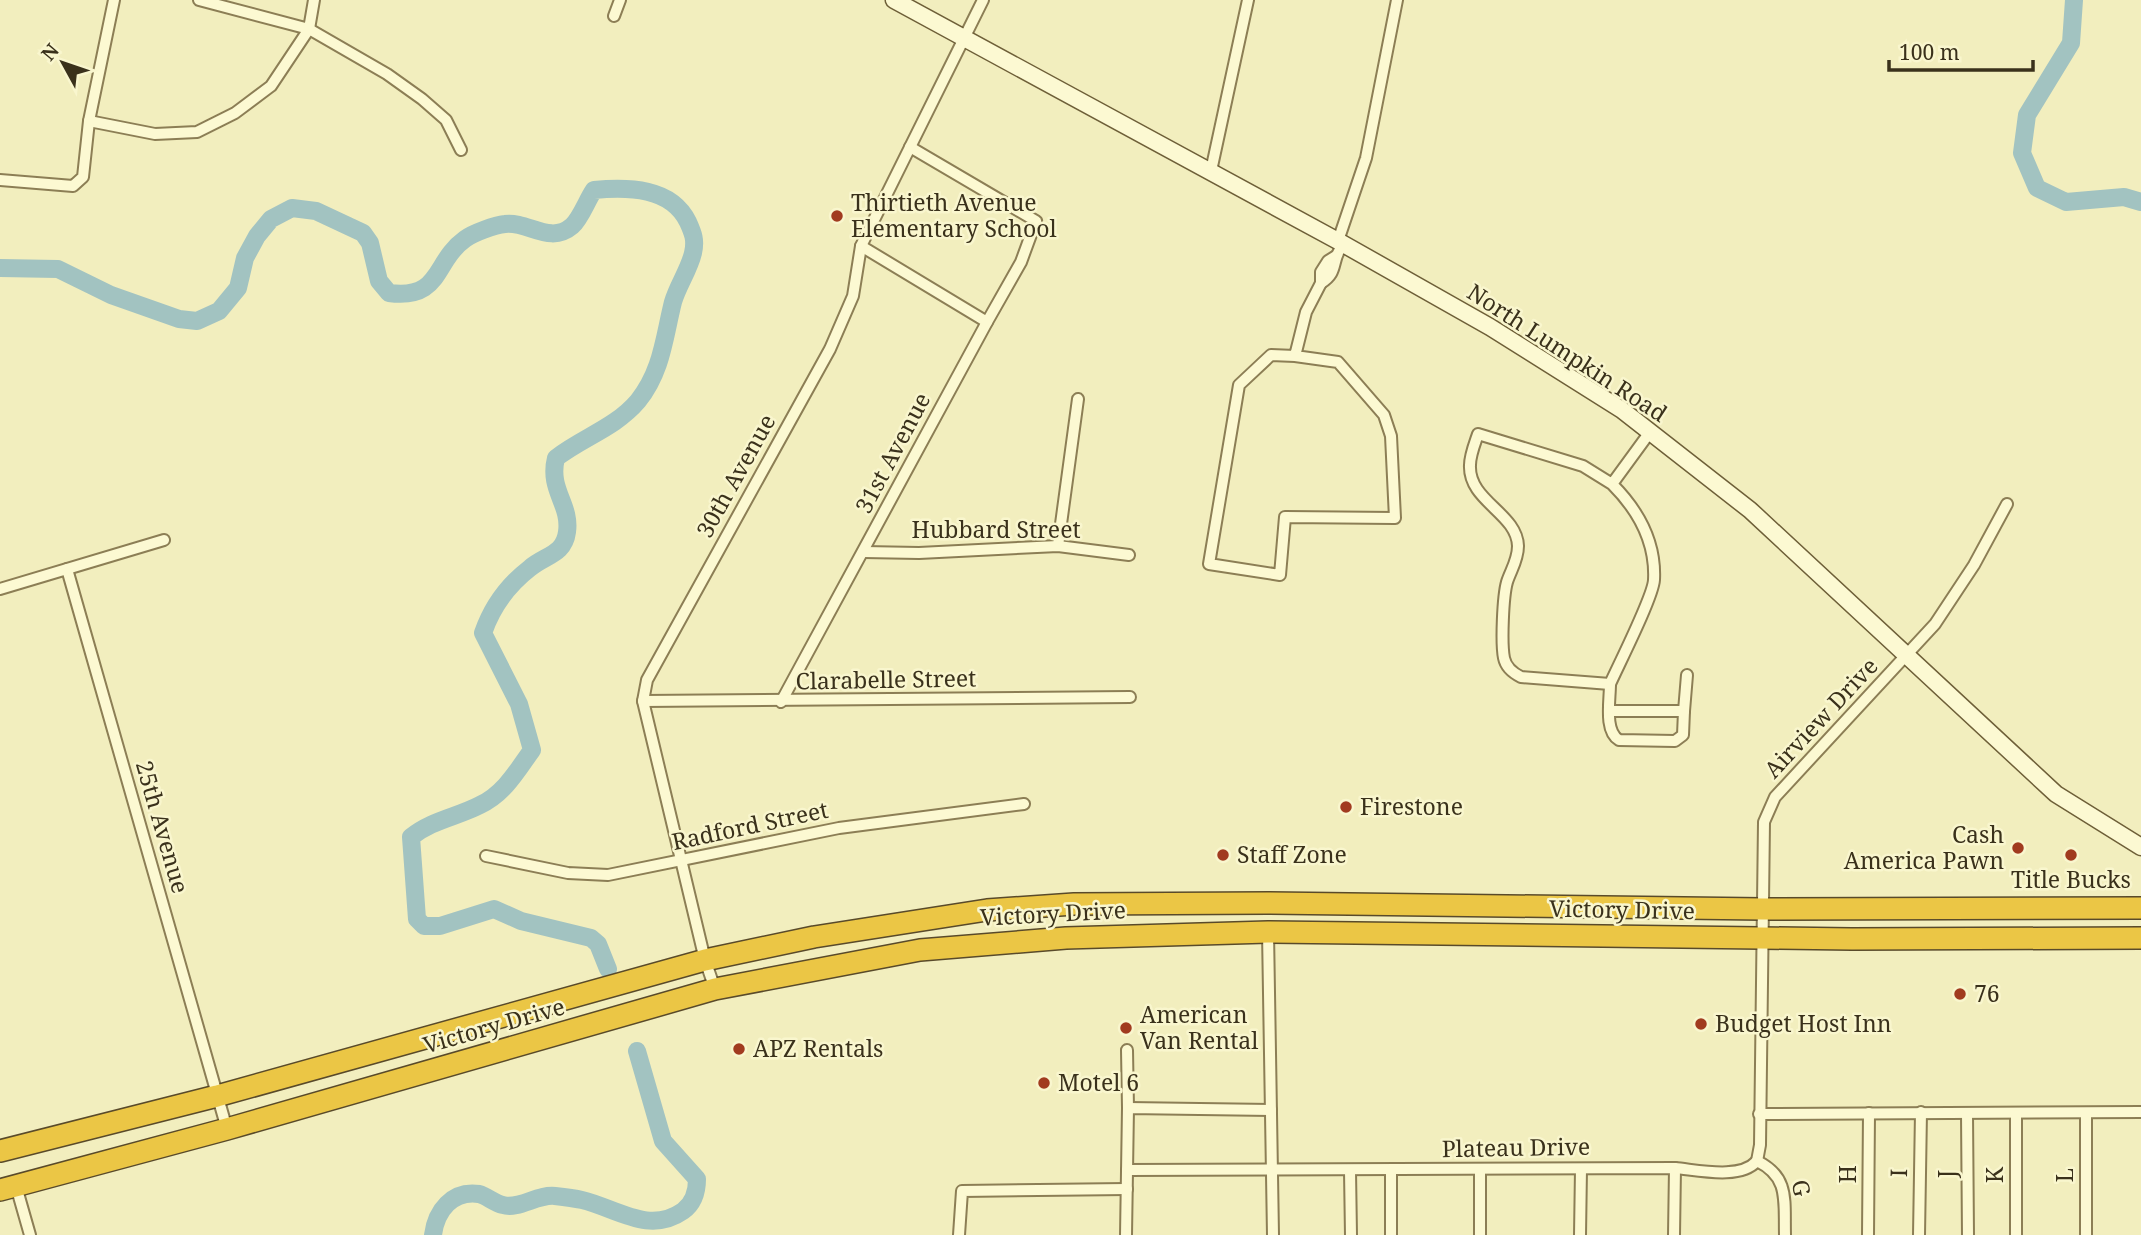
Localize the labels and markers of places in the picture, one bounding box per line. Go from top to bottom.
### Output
place label: Thirtieth Avenue Elementary School [851,186,1057,244]
marker: Thirtieth Avenue Elementary School [829,208,845,224]
place label: Firestone [1360,790,1463,822]
marker: Firestone [1338,799,1354,815]
place label: Cash America Pawn [1844,818,2004,876]
place label: Staff Zone [1237,838,1347,870]
marker: Cash America Pawn [2010,840,2026,856]
marker: Staff Zone [1215,847,1231,863]
marker: Title Bucks [2063,847,2079,863]
place label: Title Bucks [2011,863,2131,895]
place label: 76 [1974,977,2000,1009]
marker: 76 [1952,986,1968,1002]
place label: American Van Rental [1140,998,1258,1056]
place label: Budget Host Inn [1715,1007,1892,1039]
marker: Budget Host Inn [1693,1016,1709,1032]
marker: American Van Rental [1118,1020,1134,1036]
place label: APZ Rentals [753,1032,883,1064]
marker: APZ Rentals [731,1041,747,1057]
place label: Motel 6 [1058,1066,1139,1098]
marker: Motel 6 [1036,1075,1052,1091]

